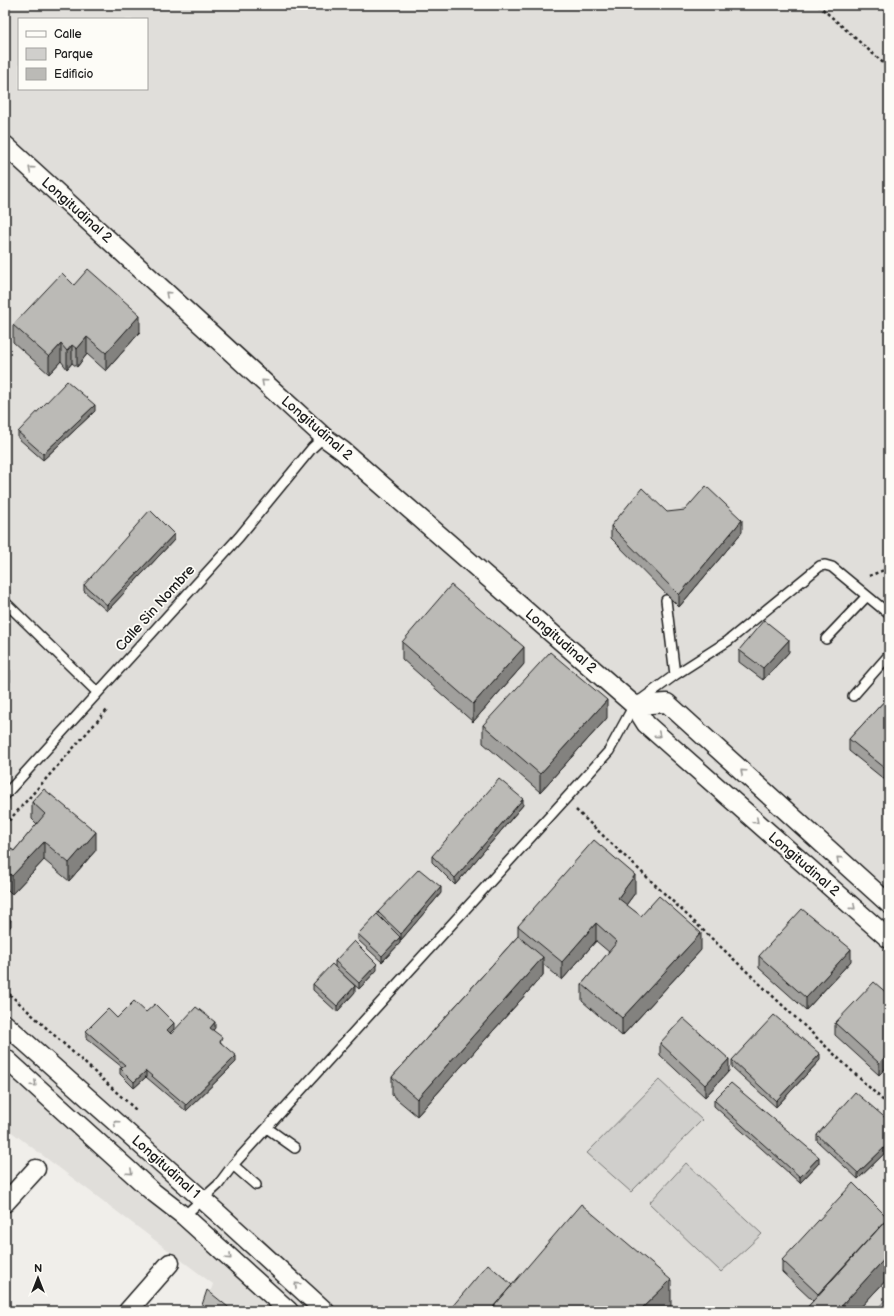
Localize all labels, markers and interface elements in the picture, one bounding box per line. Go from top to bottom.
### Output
legend [18,18,148,90]
text: Calle [54,27,82,42]
text: Parque [54,47,93,62]
text: Edificio [54,67,94,82]
one-way arrow [28,166,36,173]
street label: Longitudinal 2 [38,174,116,247]
one-way arrow [166,292,173,299]
one-way arrow [261,379,269,386]
street label: Longitudinal 2 [278,392,357,464]
street label: Calle Sin Nombre [112,561,198,655]
street label: Longitudinal 2 [522,605,601,677]
one-way arrow [653,731,661,738]
one-way arrow [740,769,748,777]
one-way arrow [751,817,758,824]
street label: Longitudinal 2 [765,828,844,900]
one-way arrow [837,857,844,864]
one-way arrow [848,903,856,910]
one-way arrow [29,1080,37,1087]
one-way arrow [114,1121,121,1128]
street label: Longitudinal 1 [128,1132,204,1202]
one-way arrow [126,1167,133,1174]
one-way arrow [224,1252,231,1259]
north arrow [18,1258,58,1298]
text: N [34,1262,42,1275]
one-way arrow [294,1282,301,1289]

